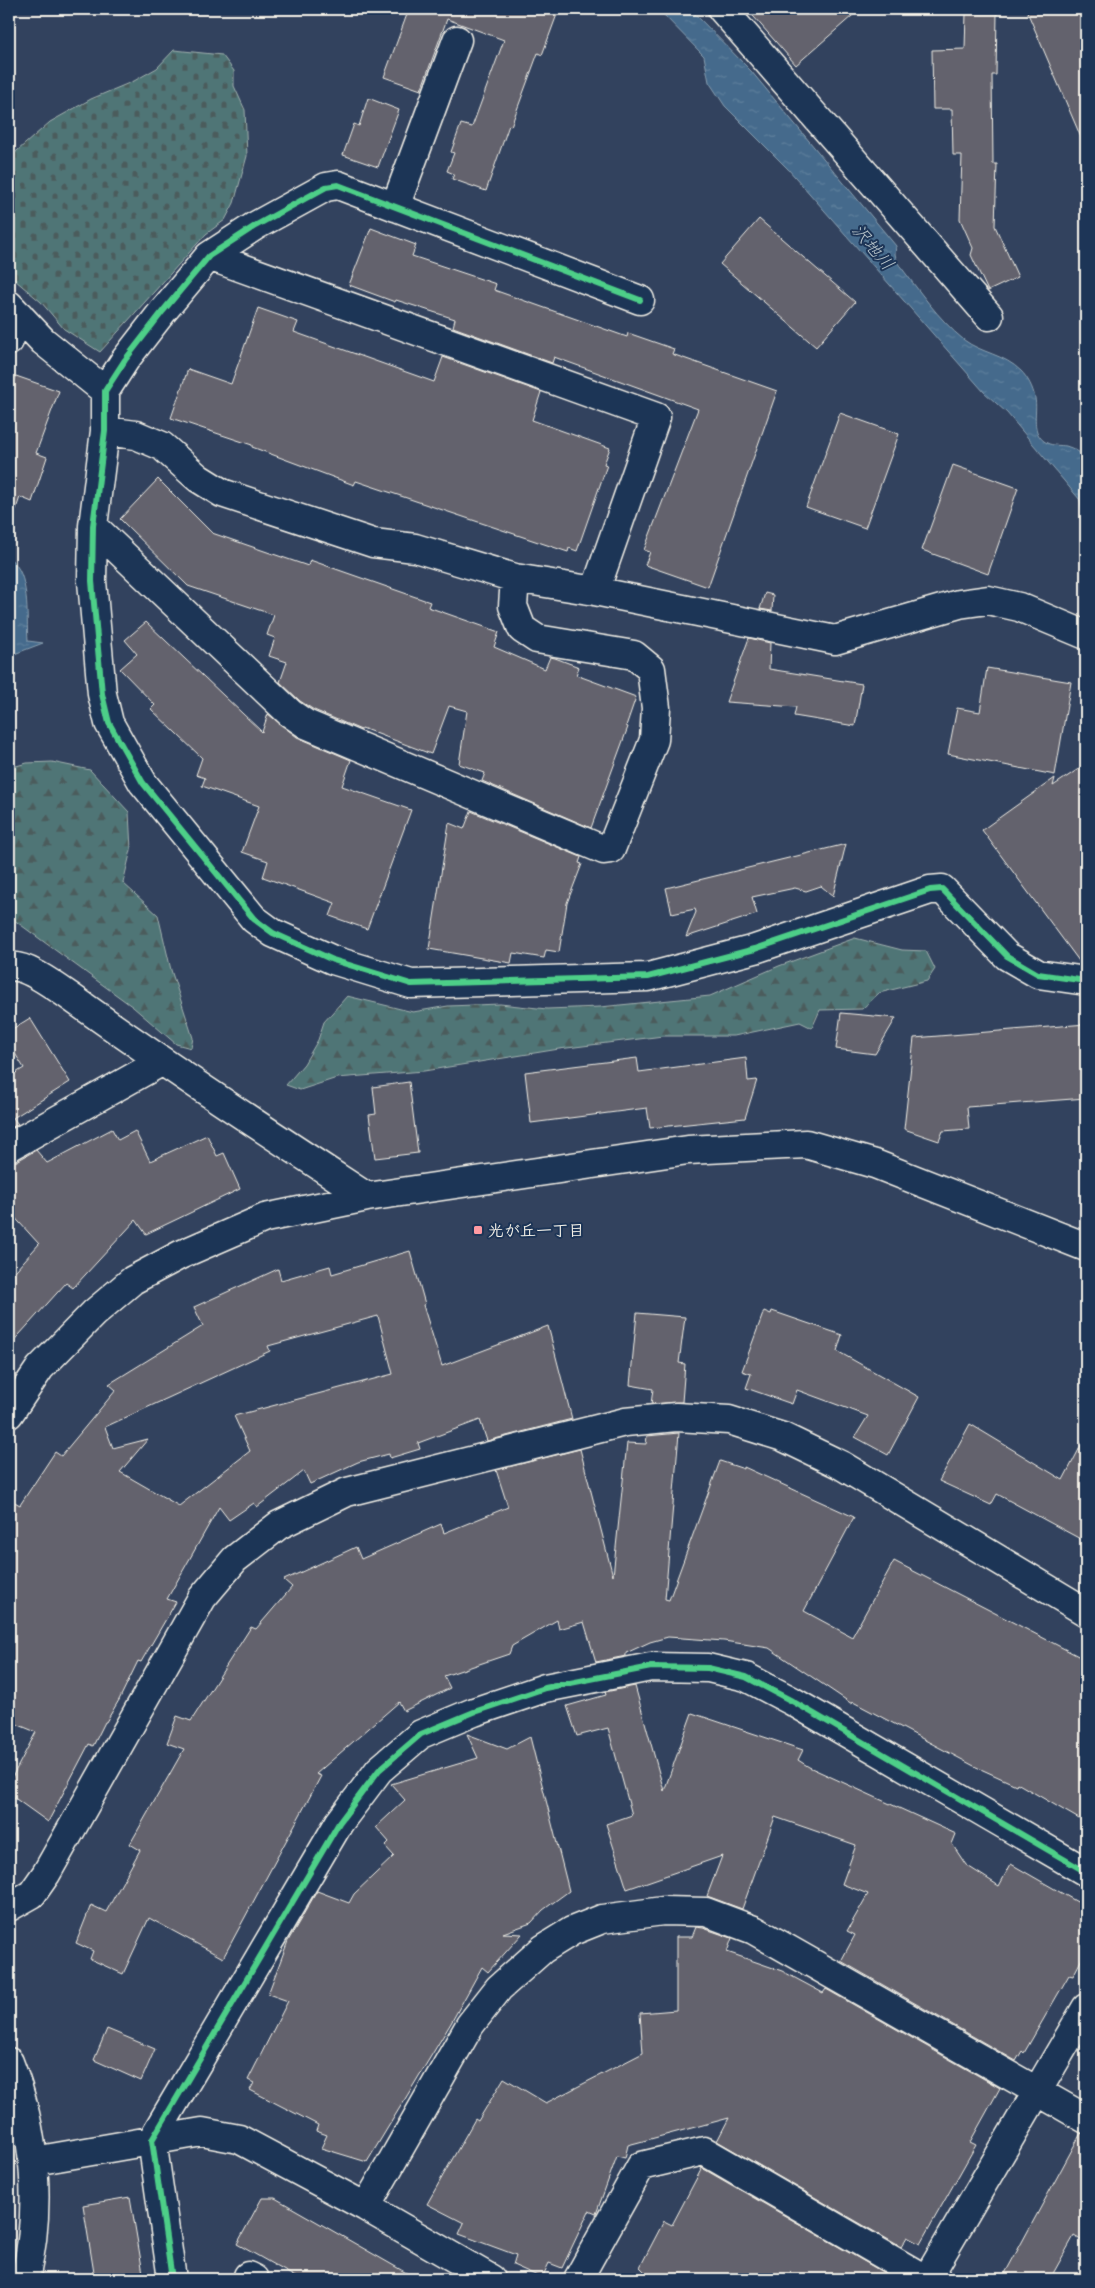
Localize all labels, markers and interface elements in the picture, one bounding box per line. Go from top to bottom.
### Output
water label: 沢地川 [843,218,900,278]
place label: 光が丘一丁目 [488,1219,584,1244]
marker: 光が丘一丁目 [472,1224,484,1236]

